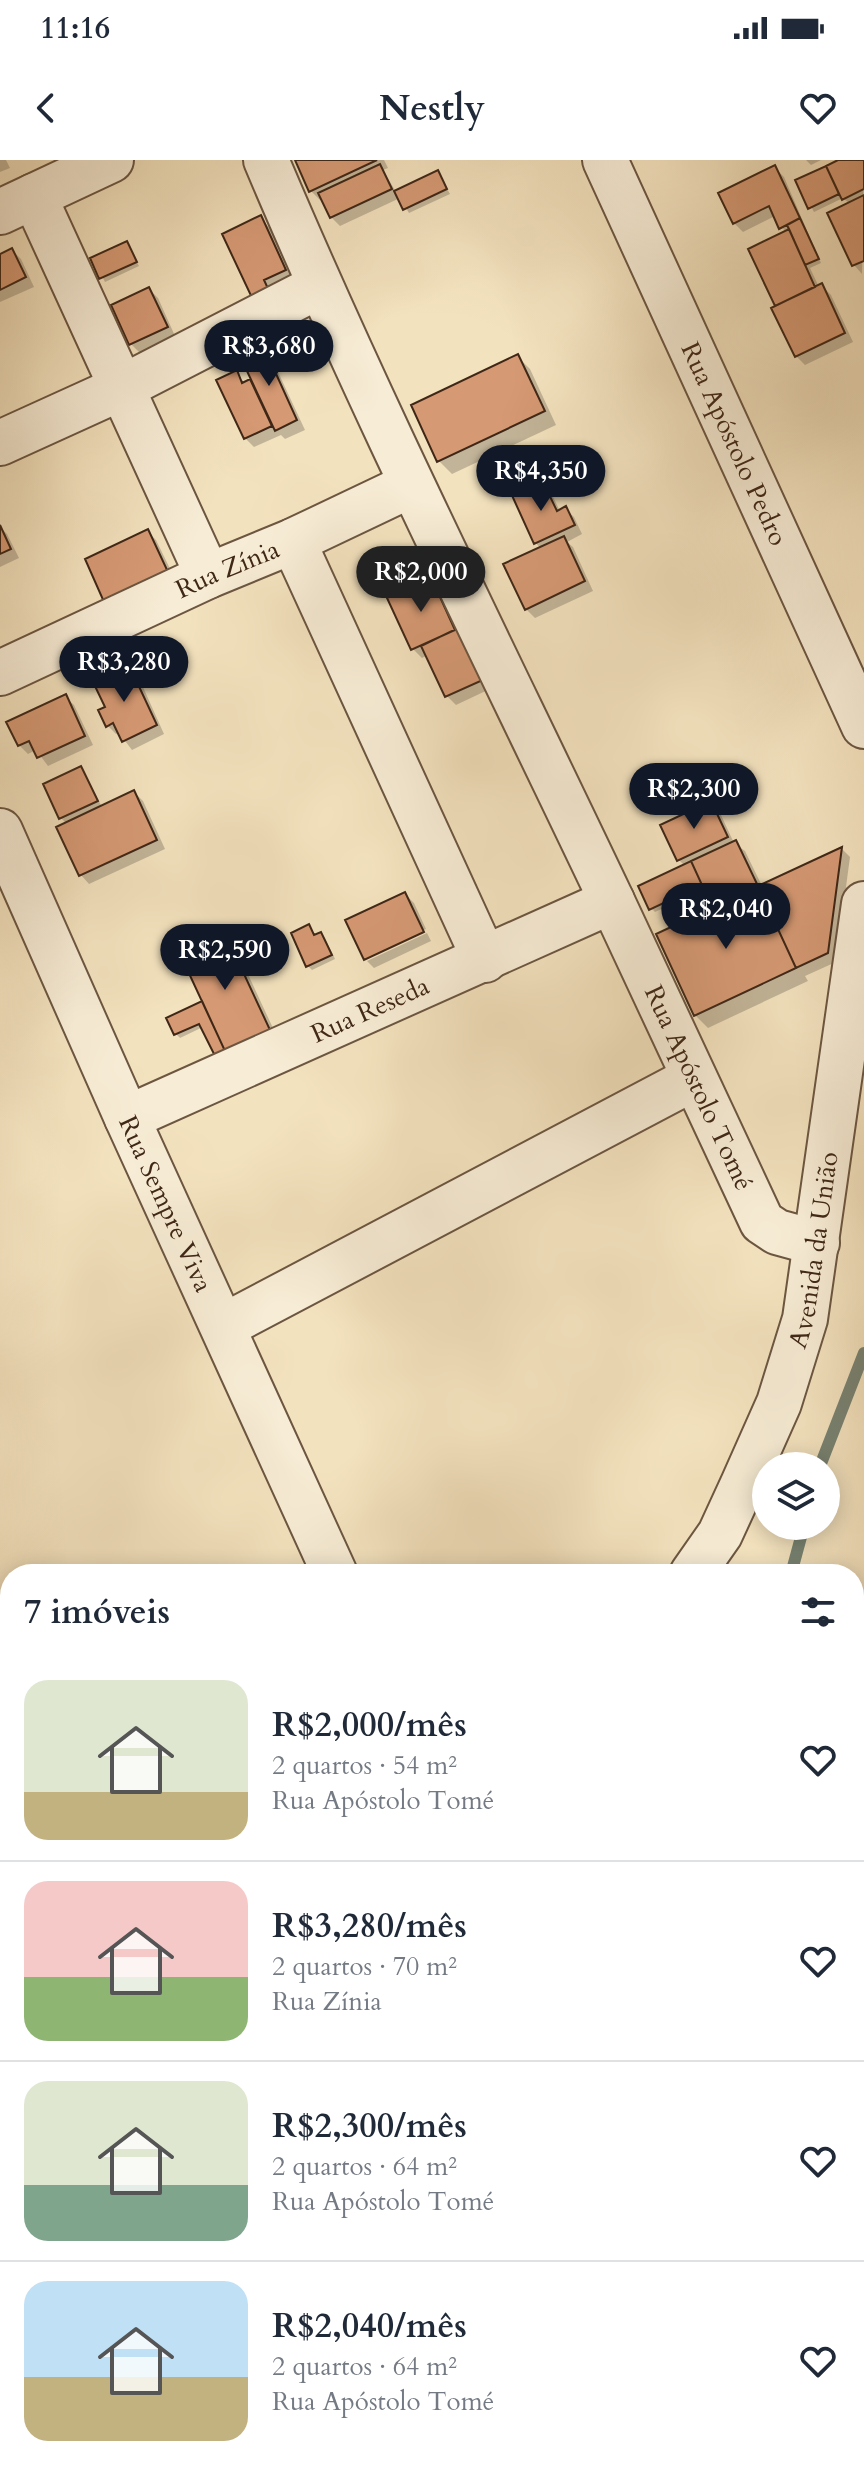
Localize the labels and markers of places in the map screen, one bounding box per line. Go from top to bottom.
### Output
pin: R$3,680 [195,320,343,388]
pin: R$4,350 [467,445,615,513]
pin: R$2,000 [347,546,495,614]
pin: R$3,280 [50,636,198,704]
pin: R$2,300 [620,763,768,831]
pin: R$2,040 [652,883,800,951]
pin: R$2,590 [151,924,299,992]

